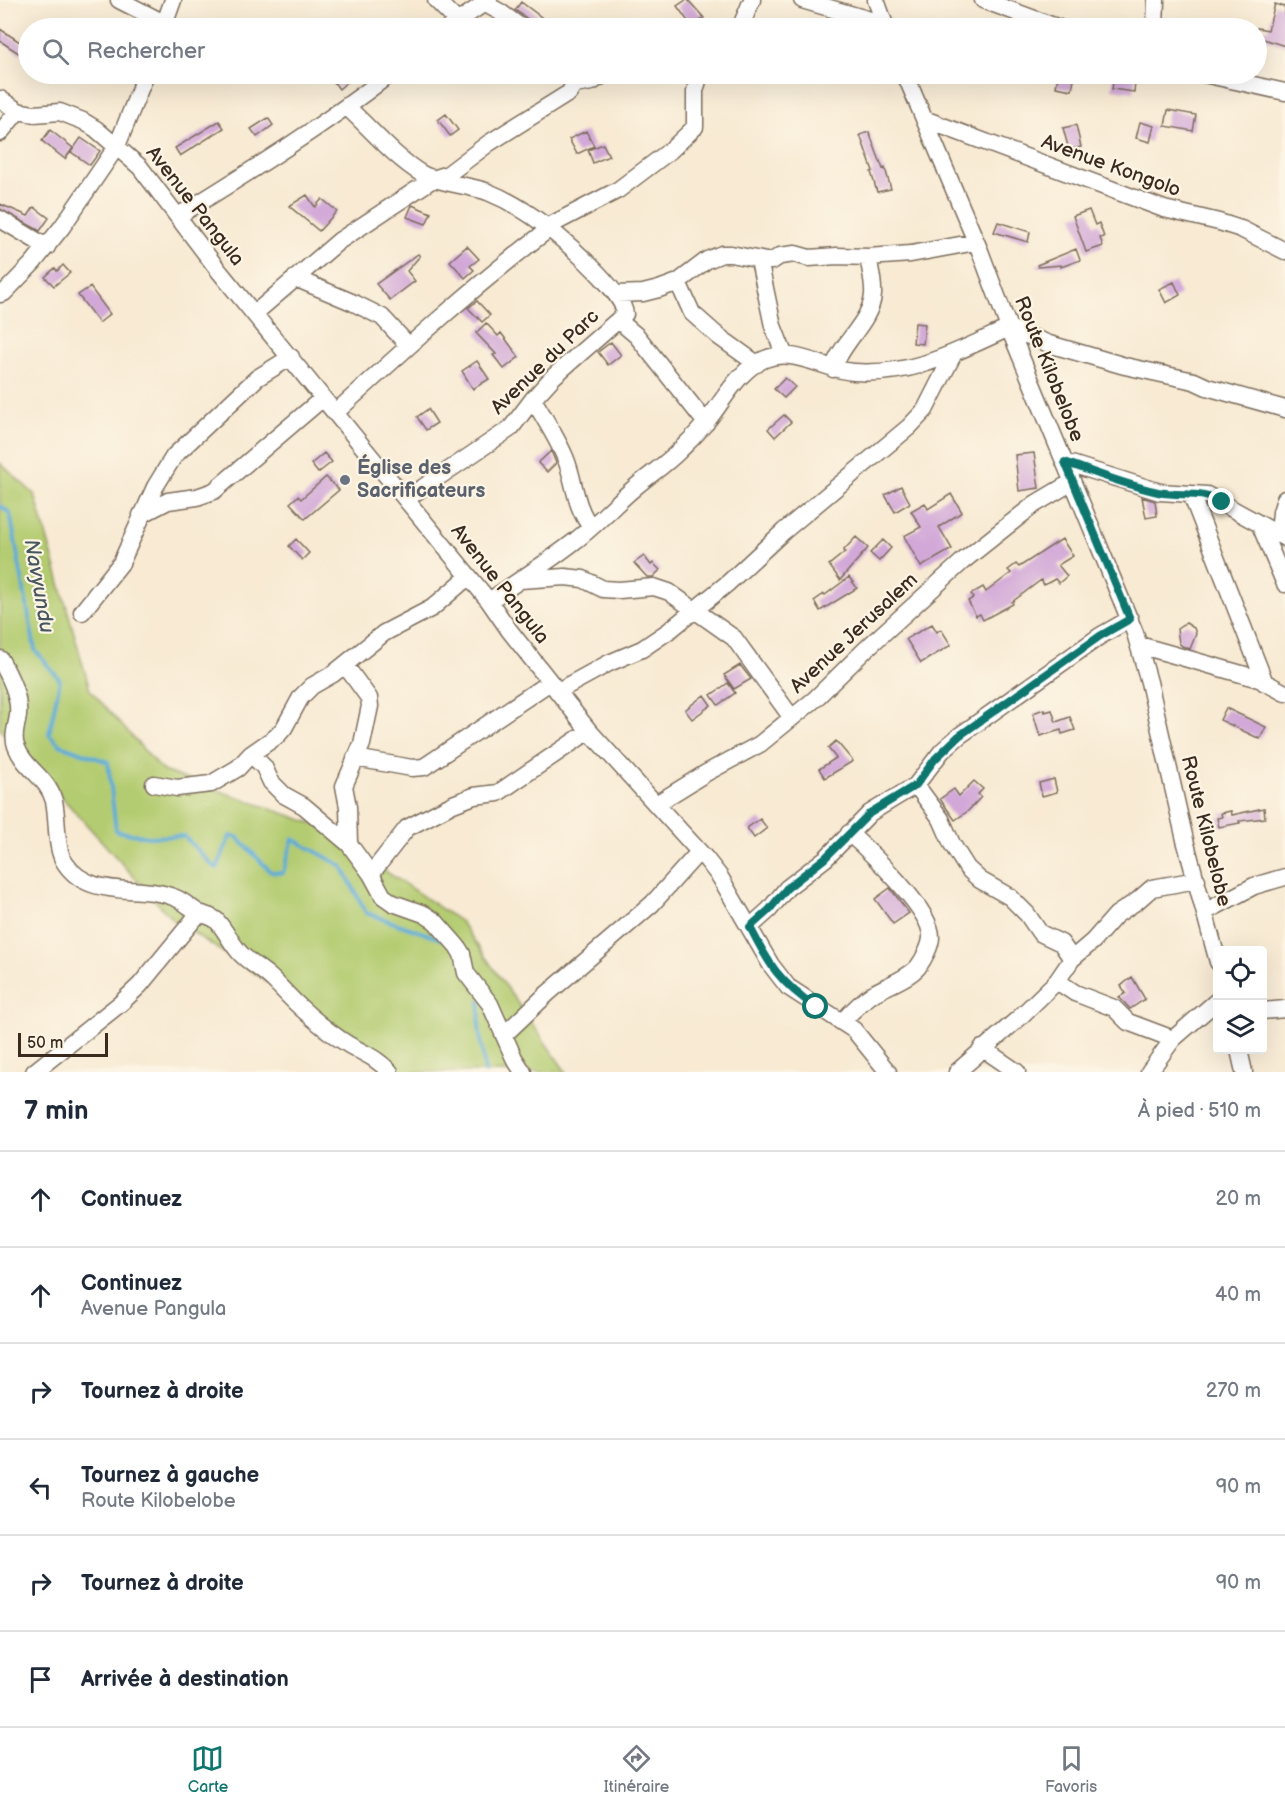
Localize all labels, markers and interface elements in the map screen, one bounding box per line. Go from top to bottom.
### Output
search box [18,18,1267,84]
icon: search [39,35,72,68]
text: Rechercher [87,38,205,65]
street label: Avenue Kongolo [1038,130,1184,202]
street label: Avenue Pangula [141,141,249,271]
street label: Route Kilobelobe [1009,293,1089,445]
street label: Avenue du Parc [486,304,604,420]
place label: Église des Sacrificateurs [357,454,485,503]
marker: Église des Sacrificateurs [338,473,352,487]
route end [1208,488,1234,514]
street label: Avenue Pangula [446,519,554,649]
water label: Navyundu [18,537,60,635]
street label: Avenue Jerusalem [785,568,923,698]
street label: Route Kilobelobe [1176,753,1236,909]
map controls [1213,946,1267,1054]
button: locate [1213,946,1267,1000]
route start [802,993,828,1019]
button: layers [1213,1000,1267,1054]
scale bar [18,1030,108,1058]
text: 50 m [27,1034,63,1053]
text: 7 min [24,1096,88,1127]
text: À pied · 510 m [1138,1099,1261,1123]
icon: ahead [24,1183,57,1216]
text: Continuez [81,1186,182,1213]
text: 20 m [1216,1187,1261,1211]
text: Continuez [81,1270,182,1297]
icon: ahead [24,1279,57,1312]
text: 40 m [1215,1283,1261,1307]
text: Avenue Pangula [81,1297,226,1321]
icon: right [24,1375,57,1408]
text: Tournez à droite [81,1378,244,1405]
text: 270 m [1206,1379,1261,1403]
text: Tournez à gauche [81,1462,259,1489]
icon: left [24,1471,57,1504]
text: 90 m [1216,1475,1261,1499]
text: Route Kilobelobe [81,1489,236,1513]
icon: right [24,1567,57,1600]
text: Tournez à droite [81,1570,244,1597]
text: 90 m [1216,1571,1261,1595]
icon: arrive [24,1663,57,1696]
text: Arrivée à destination [81,1666,289,1693]
tab: Carte [188,1742,228,1797]
tab: Itinéraire [604,1742,669,1797]
tab: Favoris [1045,1742,1097,1797]

